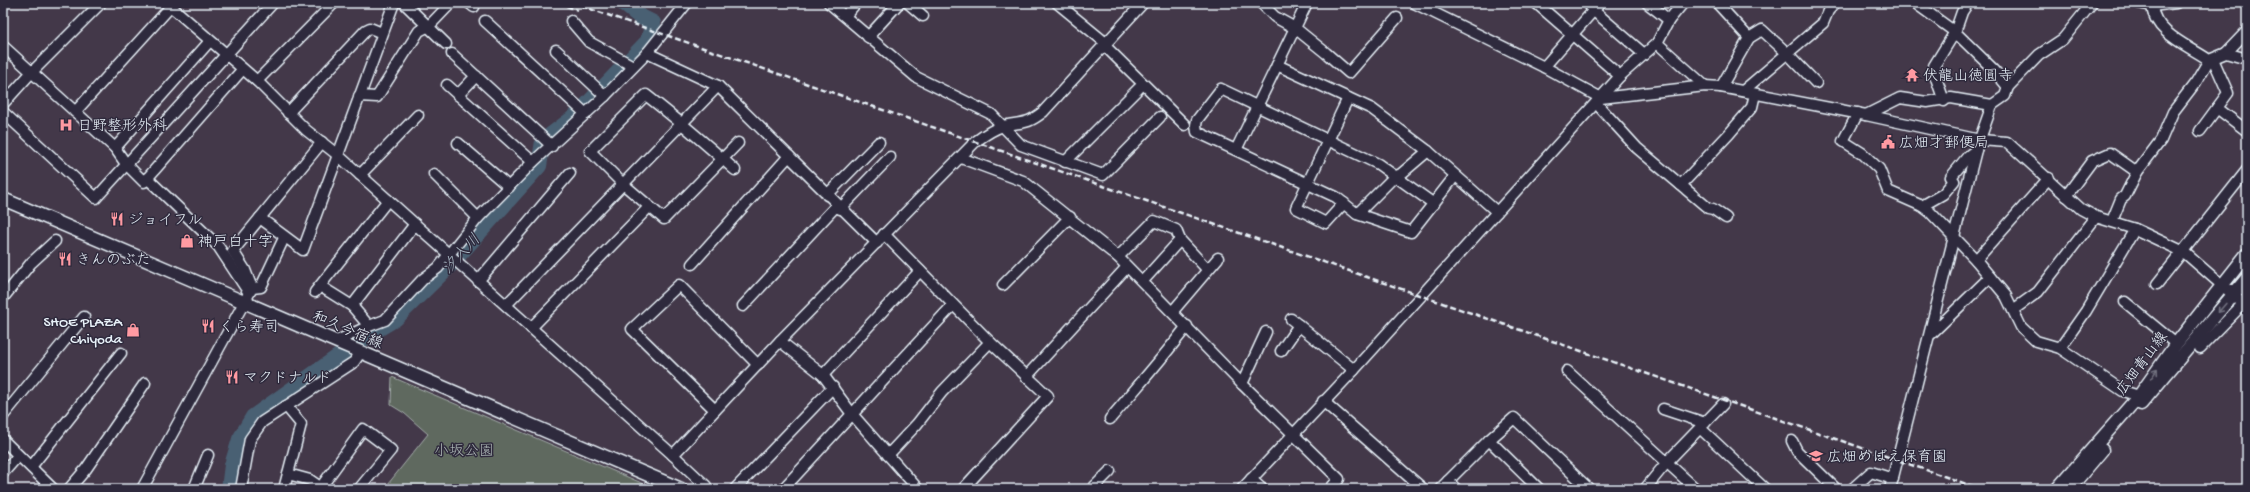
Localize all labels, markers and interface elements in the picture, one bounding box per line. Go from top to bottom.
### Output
temple icon: 伏龍山徳圓寺 [1904,67,1920,83]
place label: 伏龍山徳圓寺 [1923,67,2013,86]
hospital icon: 日野整形外科 [58,117,74,133]
place label: 日野整形外科 [77,117,167,136]
public building icon: 広畑才郵便局 [1880,134,1896,150]
place label: 広畑才郵便局 [1899,134,1989,153]
restaurant icon: ジョイフル [109,211,125,227]
place label: ジョイフル [128,212,202,230]
water label: 汐入川 [439,231,486,279]
shop icon: 神戸白十字 [179,233,195,249]
place label: 神戸白十字 [198,233,273,252]
restaurant icon: きんのぶた [57,251,73,267]
place label: きんのぶた [76,252,151,270]
one-way arrow [2218,302,2227,313]
street label: 和久今宿線 [309,307,386,354]
place label: SHOE PLAZA Chiyoda [43,314,123,349]
restaurant icon: くら寿司 [200,318,216,334]
place label: くら寿司 [219,318,279,337]
shop icon: SHOE PLAZA Chiyoda [125,322,141,338]
street label: 広畑青山線 [2112,328,2172,400]
one-way arrow [2150,368,2158,379]
restaurant icon: マクドナルド [224,369,240,385]
place label: マクドナルド [243,370,332,388]
park label: 小坂公園 [434,443,494,461]
school or university icon: 広畑めばえ保育園 [1808,448,1824,464]
place label: 広畑めばえ保育園 [1827,448,1947,467]

